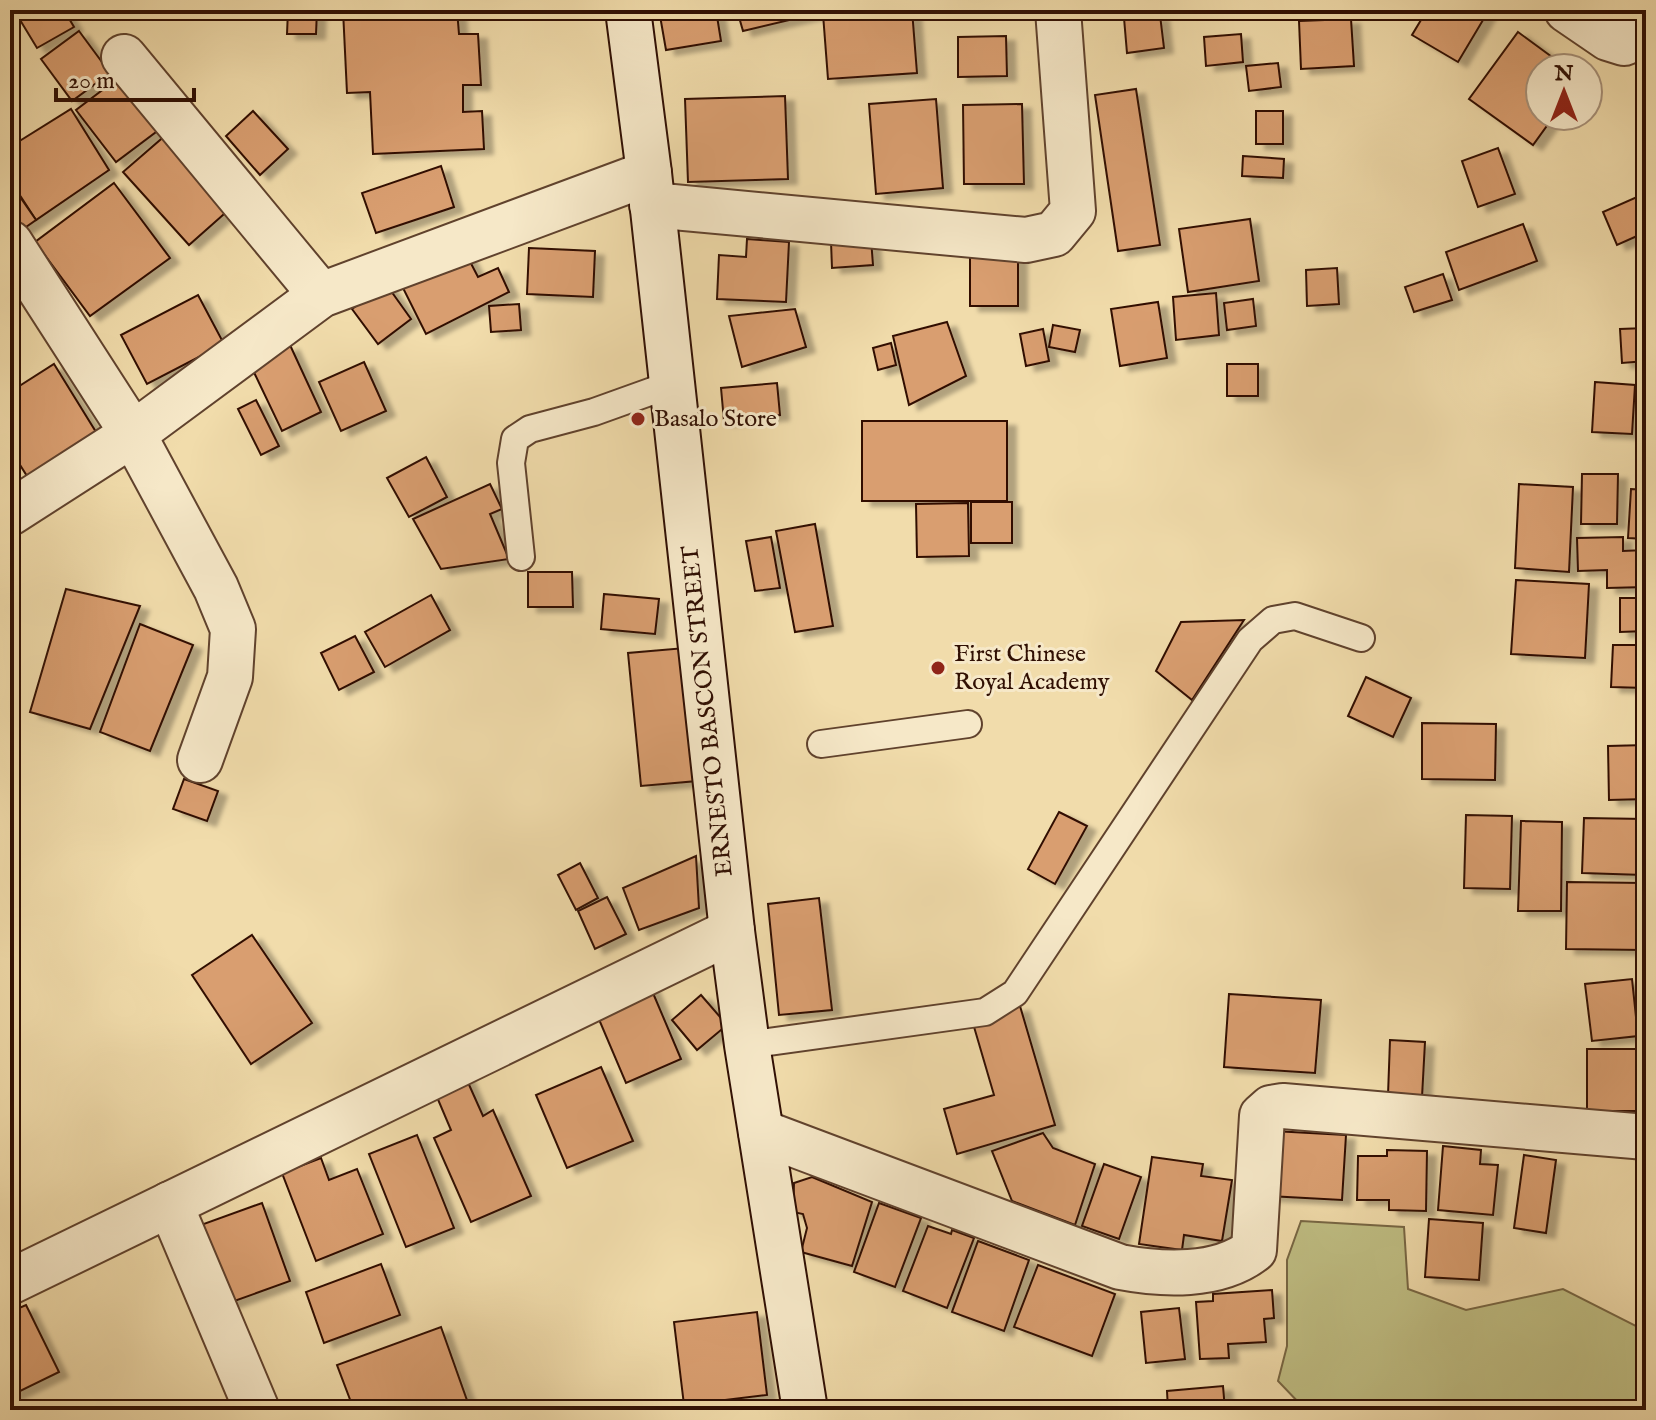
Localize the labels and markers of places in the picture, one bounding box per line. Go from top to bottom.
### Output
place label: Basalo Store [654,404,777,435]
marker: Basalo Store [629,410,647,428]
place label: First Chinese Royal Academy [954,639,1110,698]
marker: First Chinese Royal Academy [929,659,947,677]

